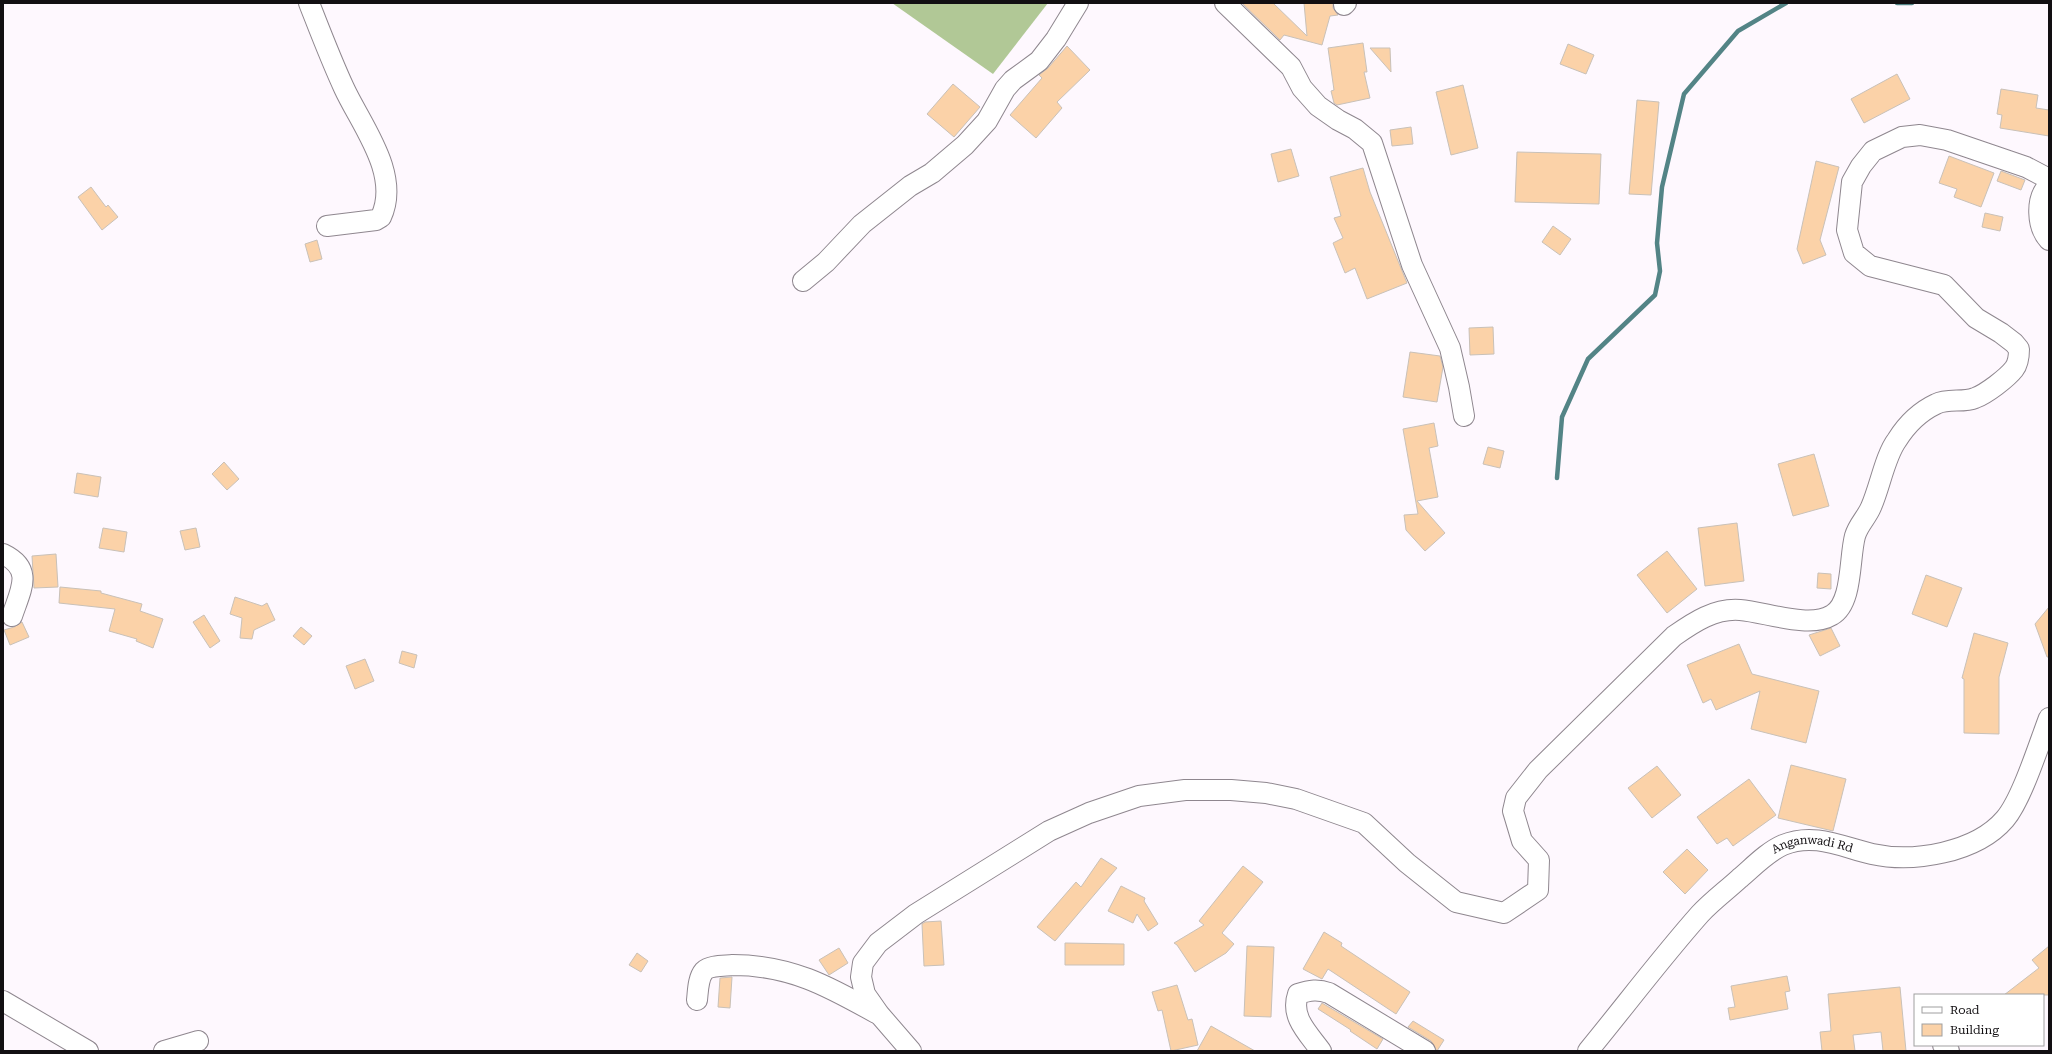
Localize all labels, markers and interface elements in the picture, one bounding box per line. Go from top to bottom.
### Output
street label: Anganwadi Rd [1769,833,1855,857]
legend [1914,994,2044,1046]
text: Road [1950,1003,1980,1017]
text: Building [1950,1023,1999,1037]

